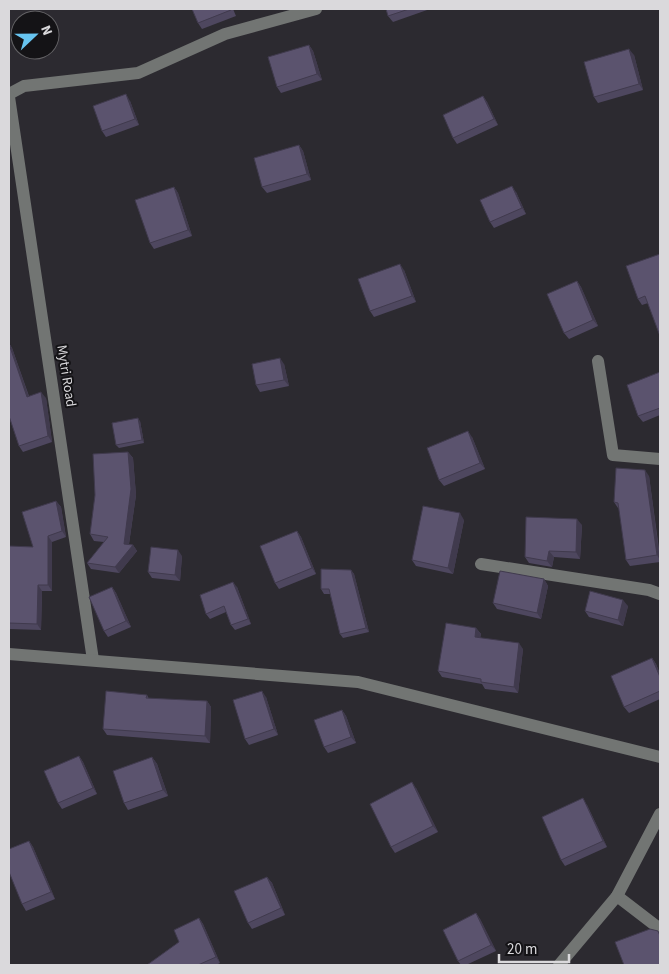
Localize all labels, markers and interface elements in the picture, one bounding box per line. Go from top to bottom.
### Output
north arrow [10,10,60,60]
text: N [35,22,57,39]
street label: Mytri Road [51,344,81,408]
scale bar [499,932,569,964]
text: 20 m [507,939,537,960]

